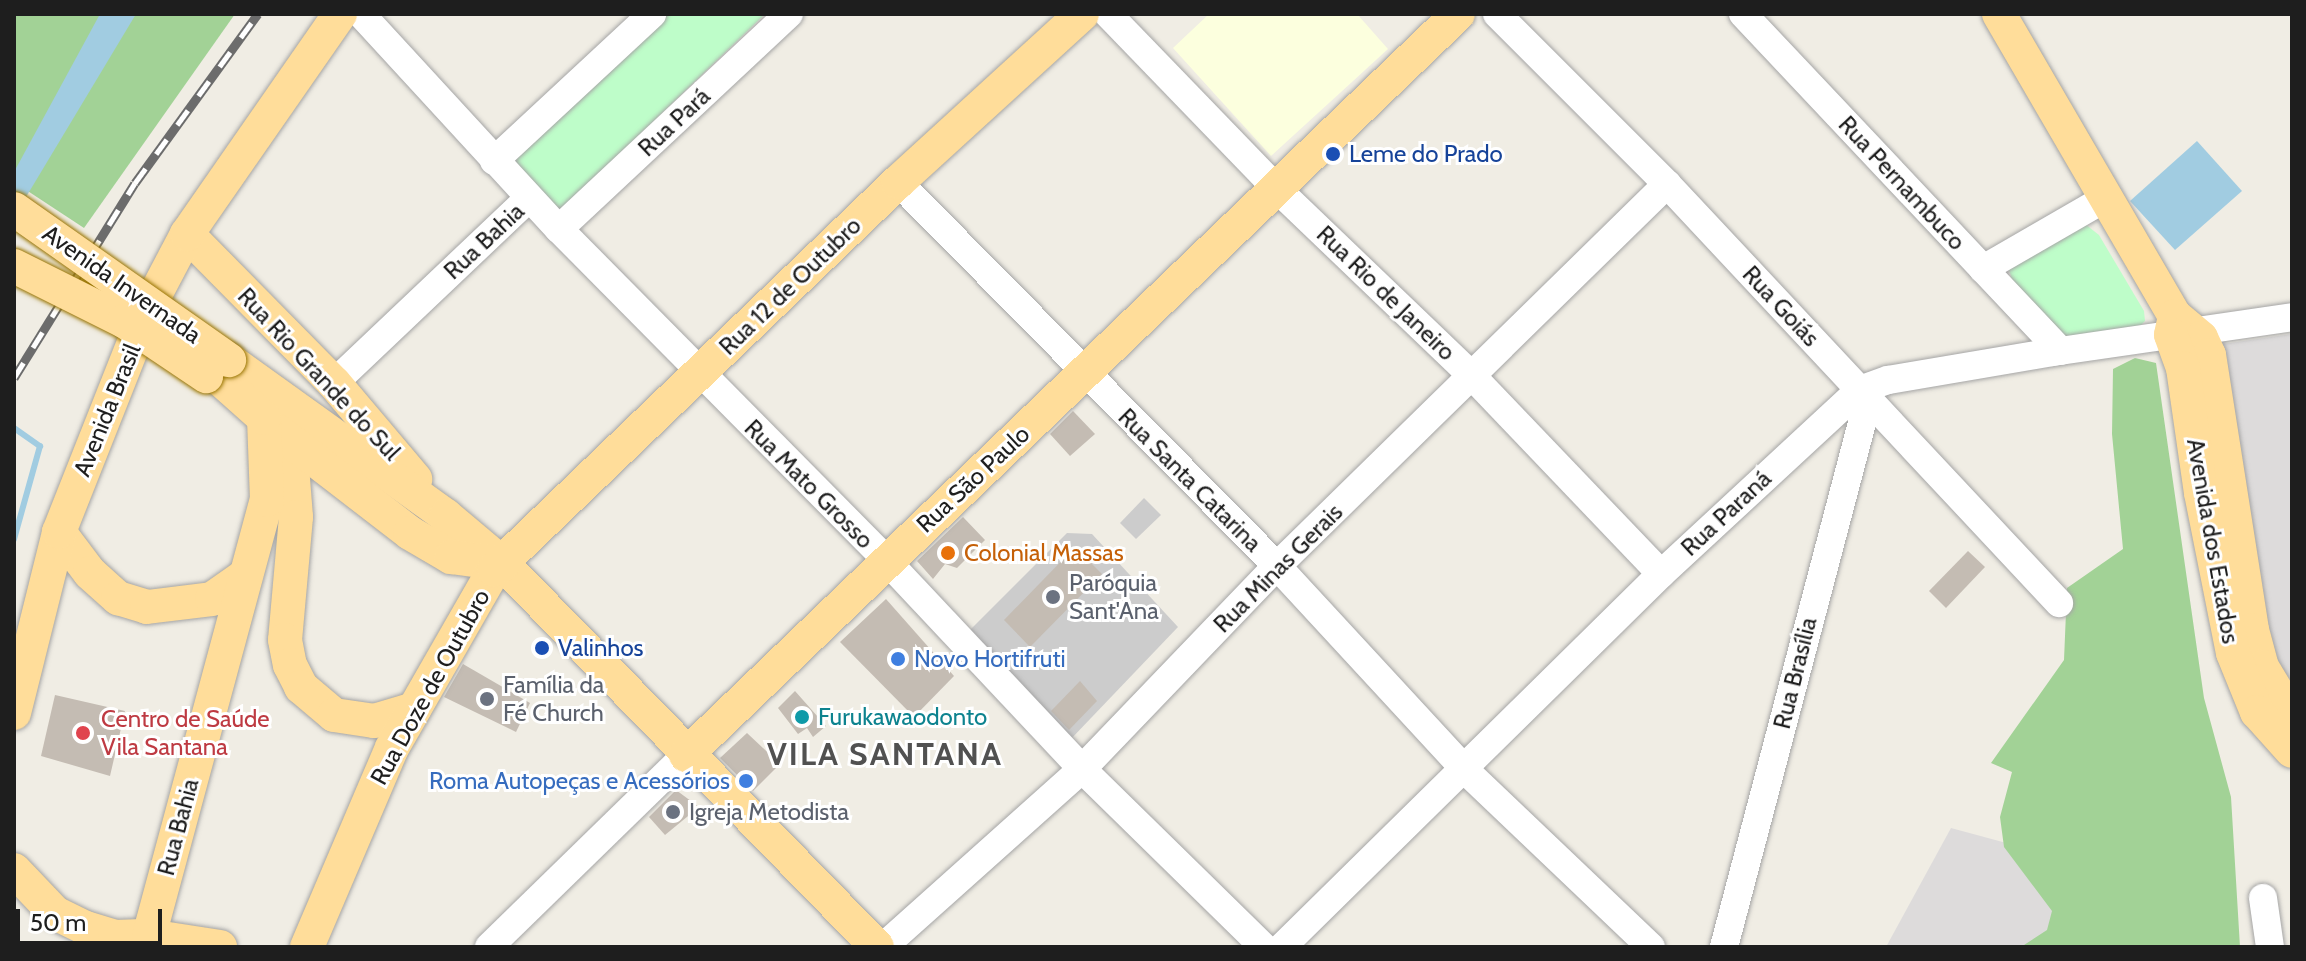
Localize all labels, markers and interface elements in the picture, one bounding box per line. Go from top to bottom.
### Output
street label: Rua Pará [632,82,716,162]
street label: Rua Pernambuco [1833,110,1971,256]
place label: Leme do Prado [1349,140,1503,168]
marker: Leme do Prado [1324,145,1342,163]
street label: Rua Bahia [438,197,530,285]
street label: Rua 12 de Outubro [713,211,867,361]
street label: Avenida Invernada [37,219,207,349]
street label: Rua Rio de Janeiro [1311,220,1461,366]
street label: Rua Goiás [1737,260,1825,352]
street label: Rua Rio Grande do Sul [232,282,406,466]
street label: Avenida Brasil [67,340,147,480]
street label: Rua Santa Catarina [1112,402,1268,558]
street label: Rua Mato Grosso [739,414,879,554]
street label: Rua São Paulo [911,419,1035,539]
street label: Avenida dos Estados [2181,436,2245,646]
street label: Rua Paraná [1675,464,1777,562]
street label: Rua Minas Gerais [1208,498,1348,638]
place label: Colonial Massas [964,539,1124,567]
marker: Colonial Massas [939,544,957,562]
place label: Paróquia Sant'Ana [1069,569,1159,625]
street label: Rua Doze de Outubro [364,584,496,790]
marker: Paróquia Sant'Ana [1044,588,1062,606]
street label: Rua Brasília [1767,614,1823,732]
place label: Valinhos [558,634,644,662]
marker: Valinhos [533,639,551,657]
place label: Novo Hortifruti [914,645,1066,673]
marker: Novo Hortifruti [889,650,907,668]
place label: Família da Fé Church [503,671,604,727]
marker: Família da Fé Church [478,690,496,708]
place label: Furukawaodonto [818,703,987,731]
place label: Centro de Saúde Vila Santana [101,705,270,761]
marker: Furukawaodonto [793,708,811,726]
marker: Centro de Saúde Vila Santana [72,722,94,744]
district label: VILA SANTANA [767,735,1003,773]
place label: Roma Autopeças e Acessórios [429,767,730,795]
marker: Roma Autopeças e Acessórios [737,772,755,790]
street label: Rua Bahia [151,775,205,879]
place label: Igreja Metodista [689,798,849,826]
marker: Igreja Metodista [664,803,682,821]
scale bar [20,893,166,943]
text: 50 m [30,908,86,937]

